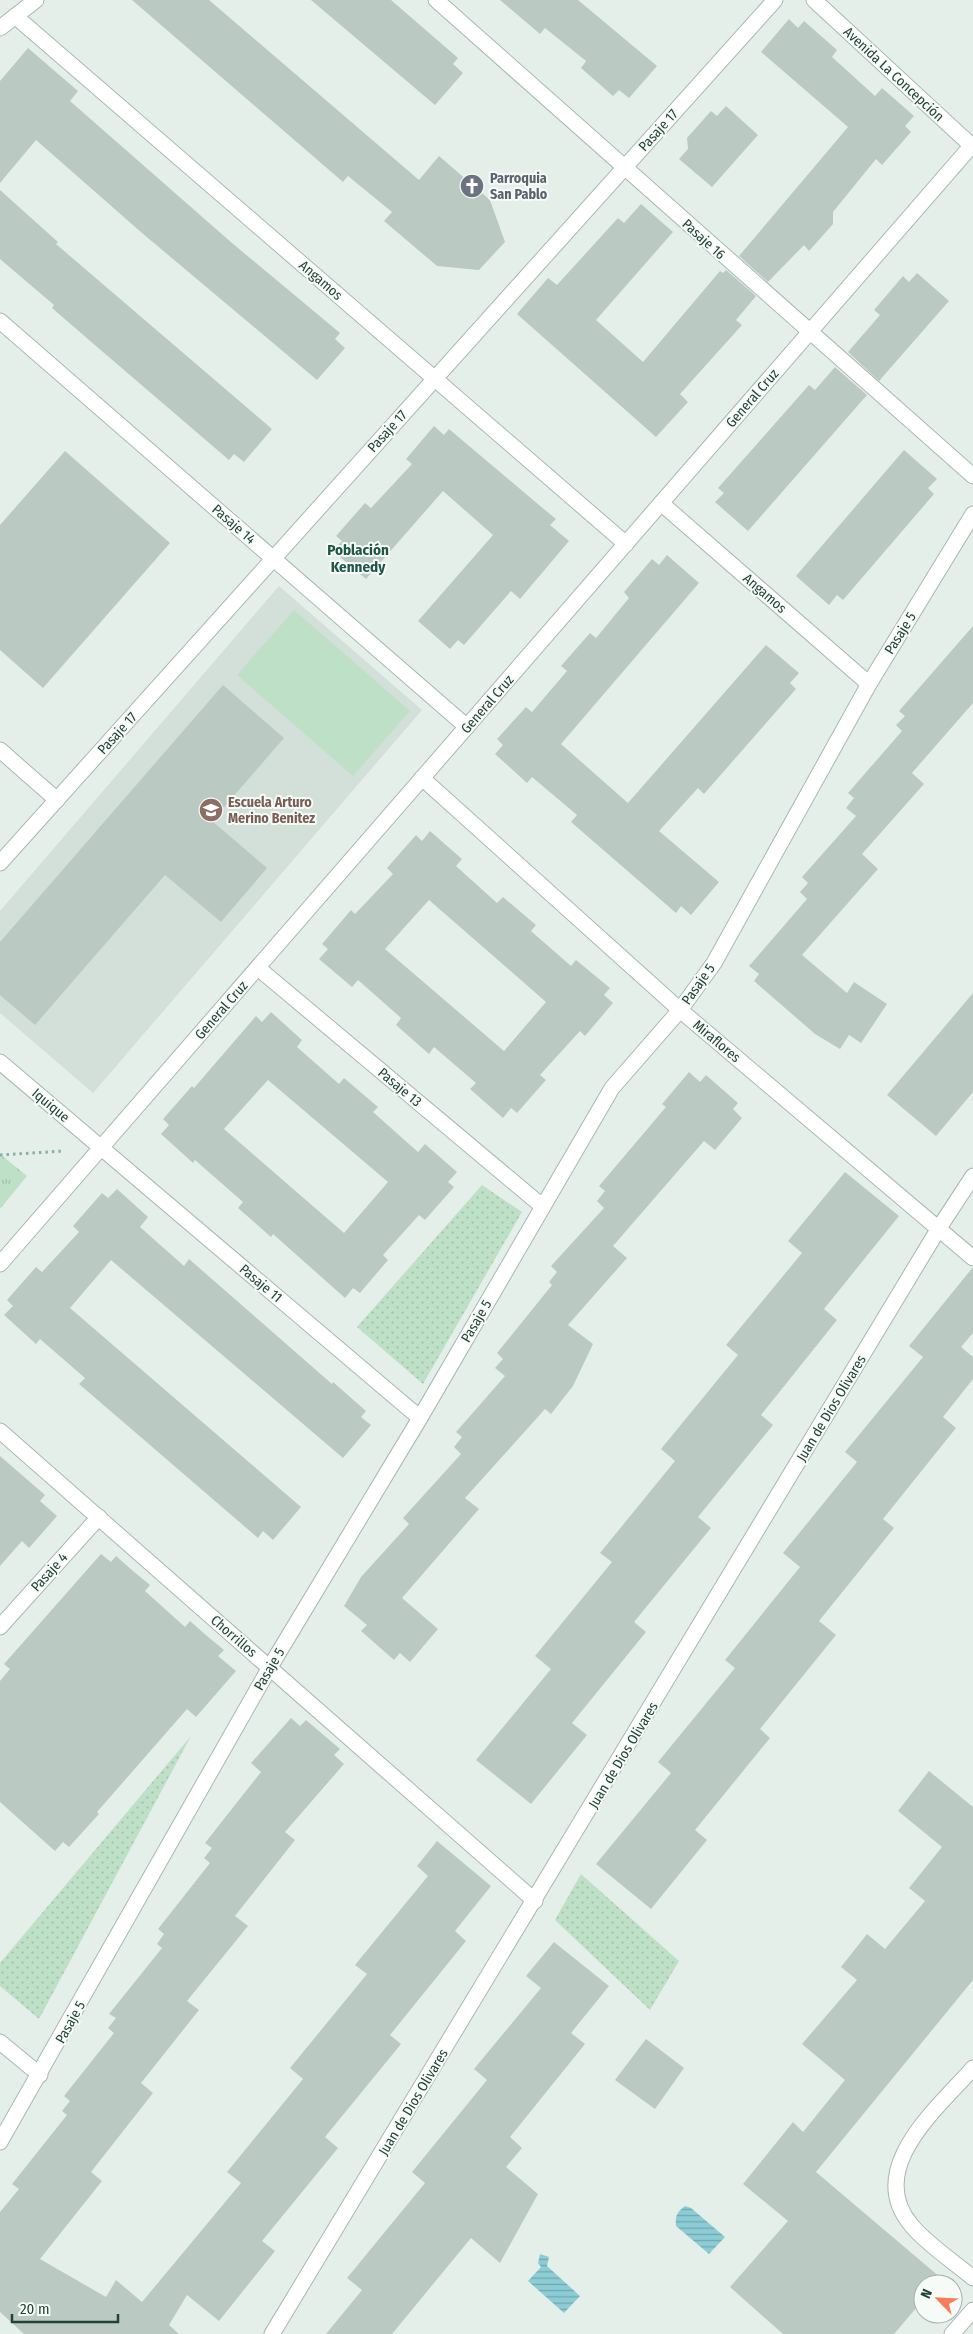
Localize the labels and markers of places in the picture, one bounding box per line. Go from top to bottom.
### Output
place label: Parroquia San Pablo [490,170,548,203]
church icon: Parroquia San Pablo [459,173,485,199]
place label: Escuela Arturo Merino Benitez [228,794,315,827]
school or university icon: Escuela Arturo Merino Benitez [198,797,224,823]

